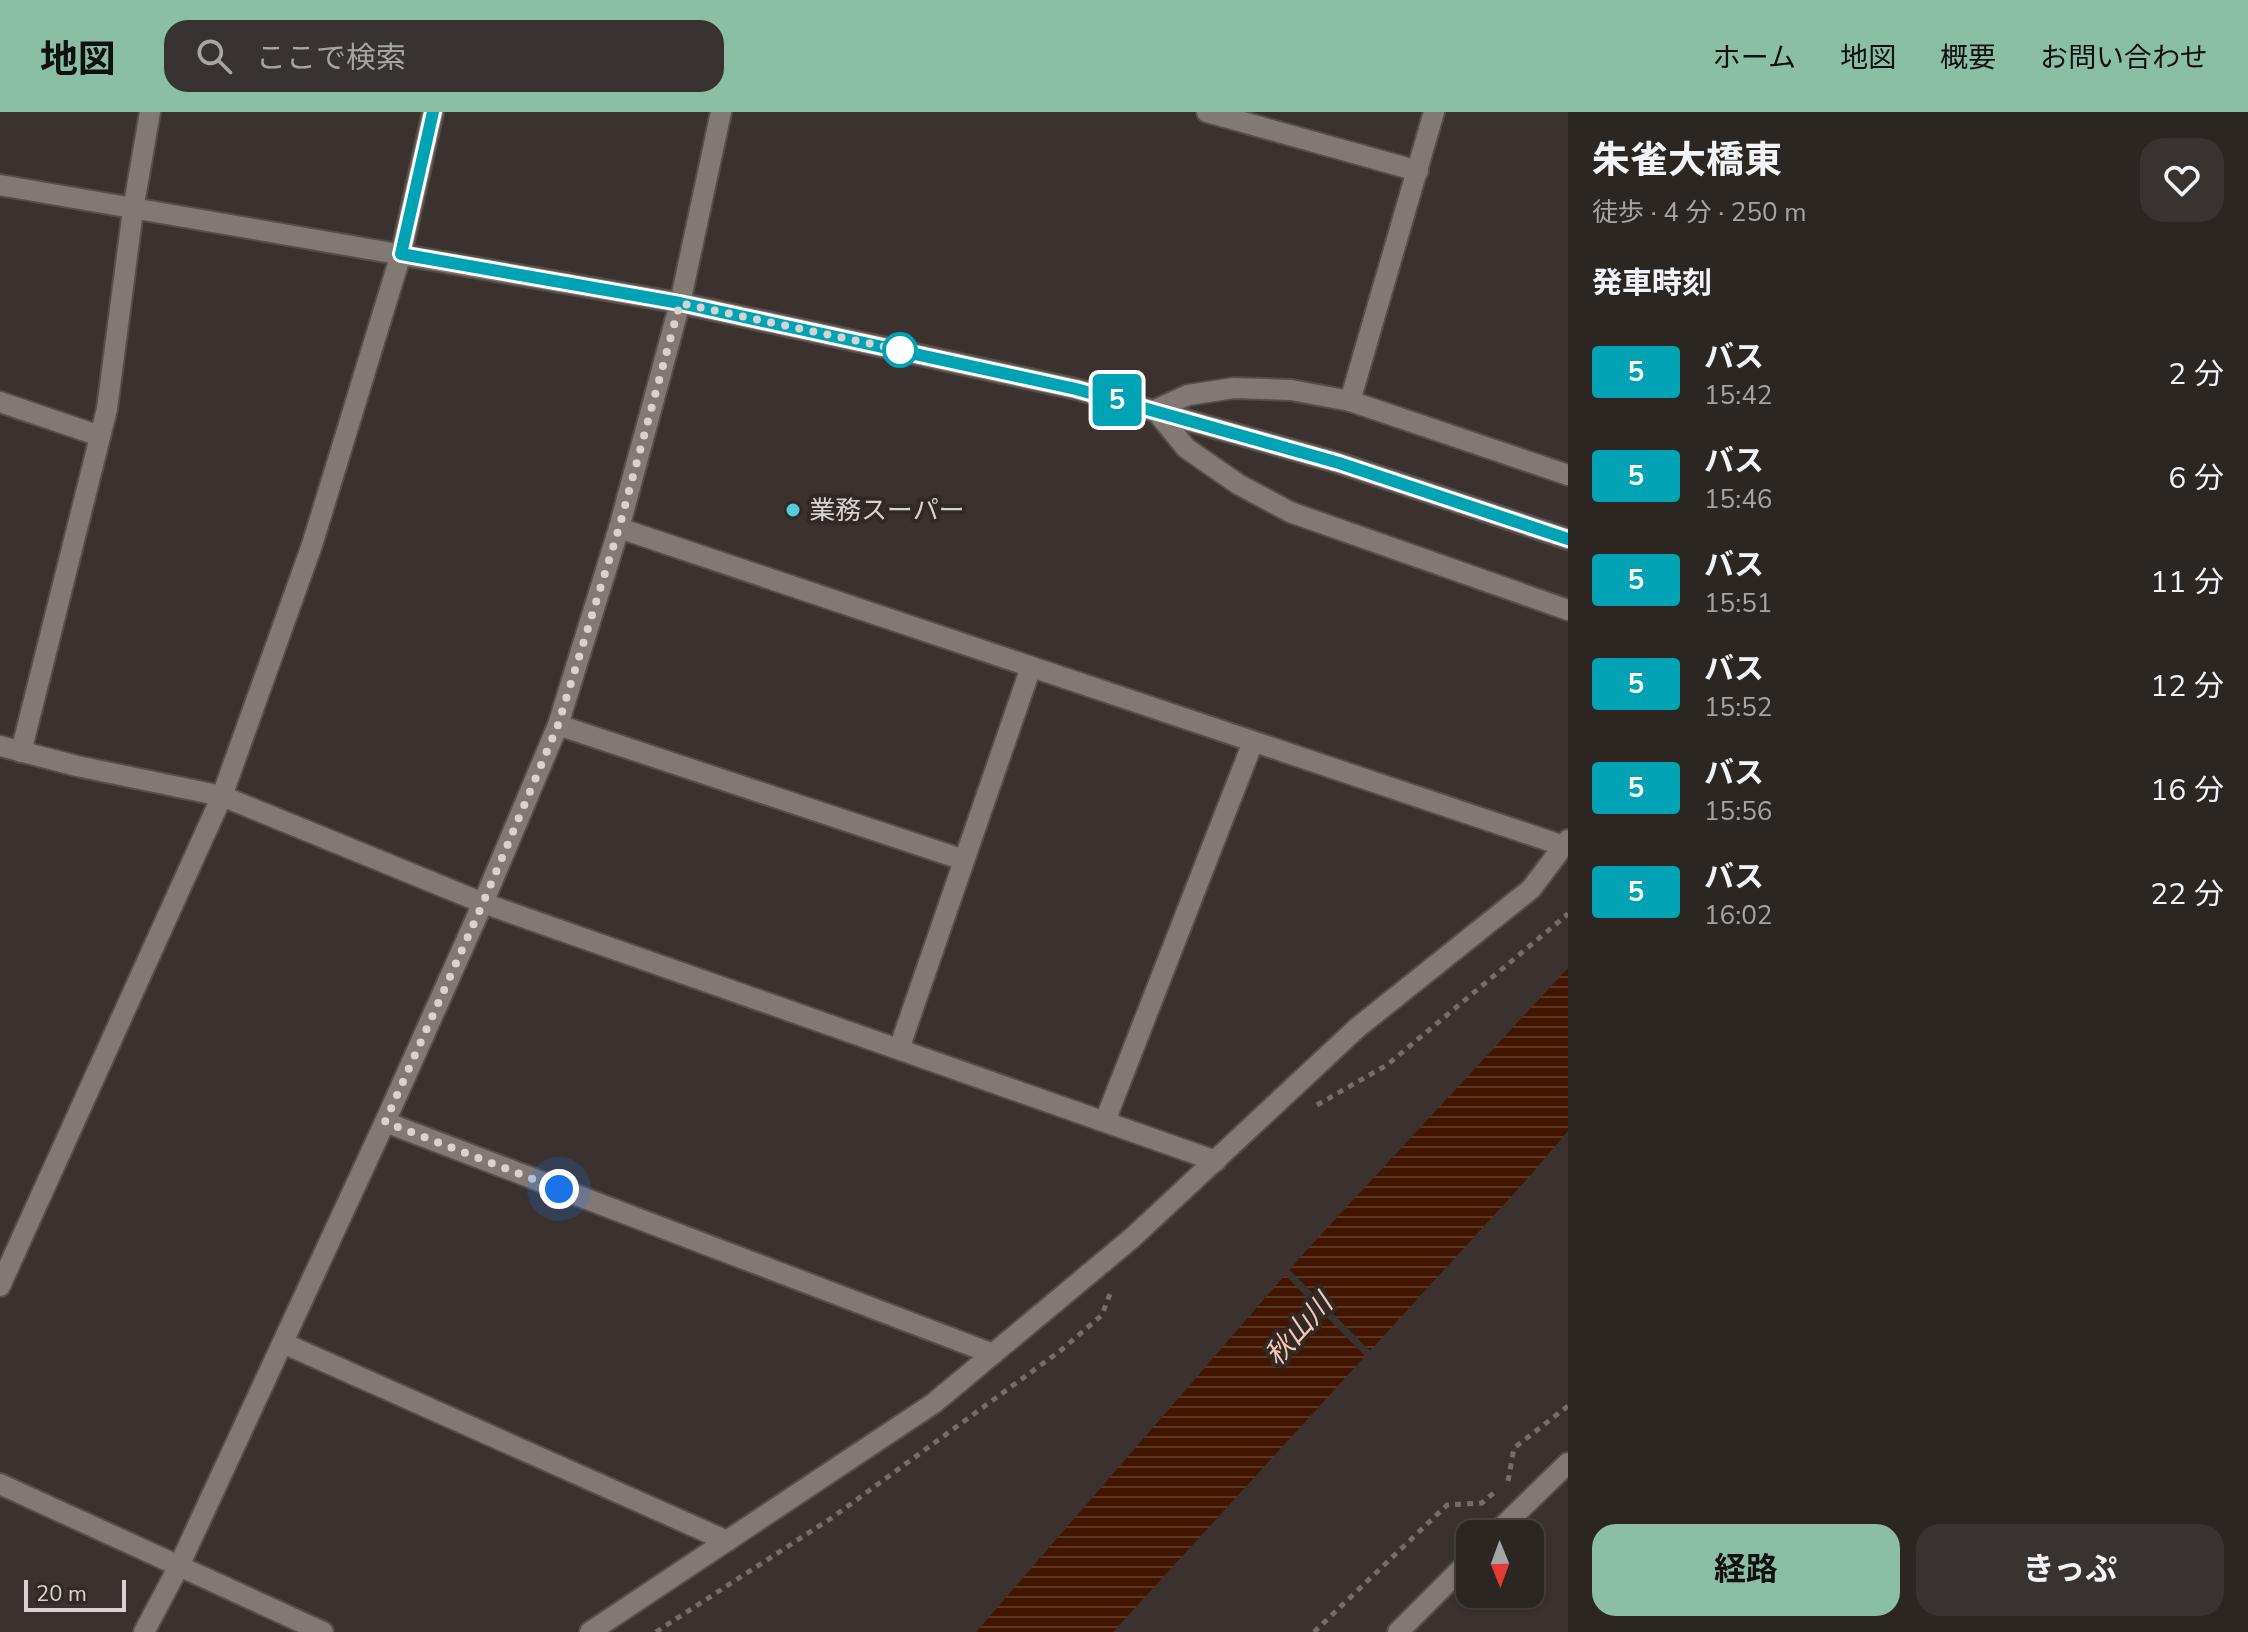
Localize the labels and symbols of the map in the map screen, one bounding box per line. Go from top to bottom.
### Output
unlabelled marker [883,333,917,367]
line badge: 5 [1091,374,1143,426]
place label: 業務スーパー [809,493,965,528]
marker: 業務スーパー [784,501,802,519]
your location [539,1169,579,1209]
water label: 秋山川 [1257,1284,1343,1374]
north arrow [1456,1520,1544,1608]
scale bar [24,1576,126,1612]

